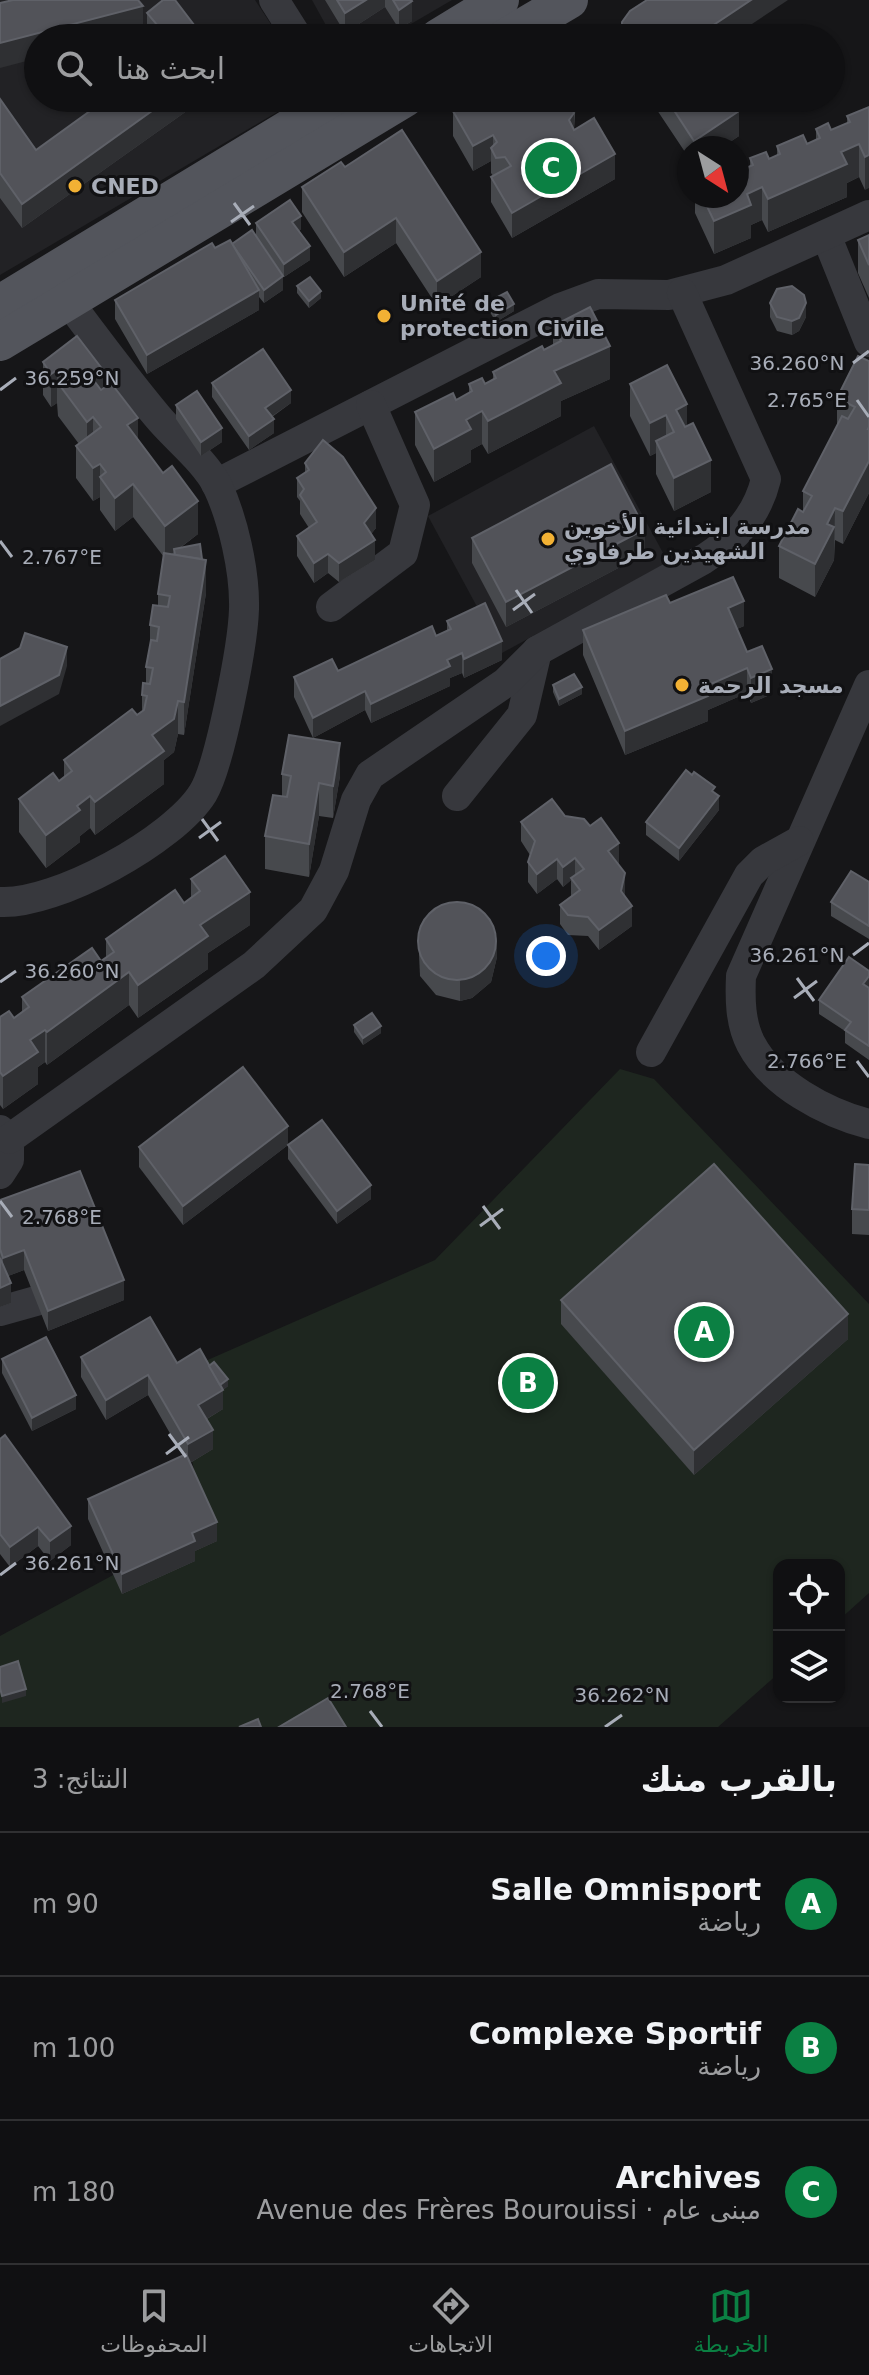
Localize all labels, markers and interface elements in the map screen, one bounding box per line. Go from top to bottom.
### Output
search box [24,24,845,112]
icon: search [52,46,96,90]
text: ابحث هنا [116,51,225,86]
north arrow [677,136,749,208]
pin: C [525,138,577,198]
place label: CNED [91,174,159,199]
marker: CNED [66,177,84,195]
place label: Unité de protection Civile [400,291,605,341]
marker: Unité de protection Civile [375,307,393,325]
text: 36.260°N [750,351,844,375]
text: 36.259°N [25,366,119,390]
text: 2.765°E [767,388,847,412]
place label: مدرسة ابتدائية الأخوين الشهيدين طرفاوي [564,512,811,565]
marker: مدرسة ابتدائية الأخوين الشهيدين طرفاوي [539,530,557,548]
text: 2.767°E [22,545,102,569]
place label: مسجد الرحمة [698,673,844,699]
marker: مسجد الرحمة [673,676,691,694]
your location [526,936,566,976]
text: 36.261°N [750,943,844,967]
text: 36.260°N [25,959,119,983]
text: 2.766°E [767,1049,847,1073]
text: 2.768°E [22,1205,102,1229]
pin: A [678,1302,730,1362]
pin: B [502,1353,554,1413]
text: 36.261°N [25,1551,119,1575]
map controls [773,1559,845,1703]
button: locate [773,1559,845,1631]
button: layers [773,1631,845,1703]
text: 2.768°E [330,1679,410,1703]
text: 36.262°N [575,1683,669,1707]
text: بالقرب منك [640,1759,837,1799]
text: النتائج: 3 [32,1764,128,1794]
text: Salle Omnisport [490,1872,761,1907]
text: 90 m [32,1889,99,1919]
text: A [801,1889,821,1919]
text: رياضة [697,1907,761,1937]
text: Complexe Sportif [469,2016,761,2051]
text: 100 m [32,2033,115,2063]
text: B [801,2033,821,2063]
text: رياضة [697,2051,761,2081]
text: Archives [616,2160,761,2195]
text: 180 m [32,2177,115,2207]
text: C [801,2177,821,2207]
text: مبنى عام · Avenue des Frères Bourouissi [257,2195,761,2225]
tab: المحفوظات [100,2284,208,2357]
tab: الاتجاهات [408,2284,493,2357]
tab: الخريطة [694,2284,769,2357]

